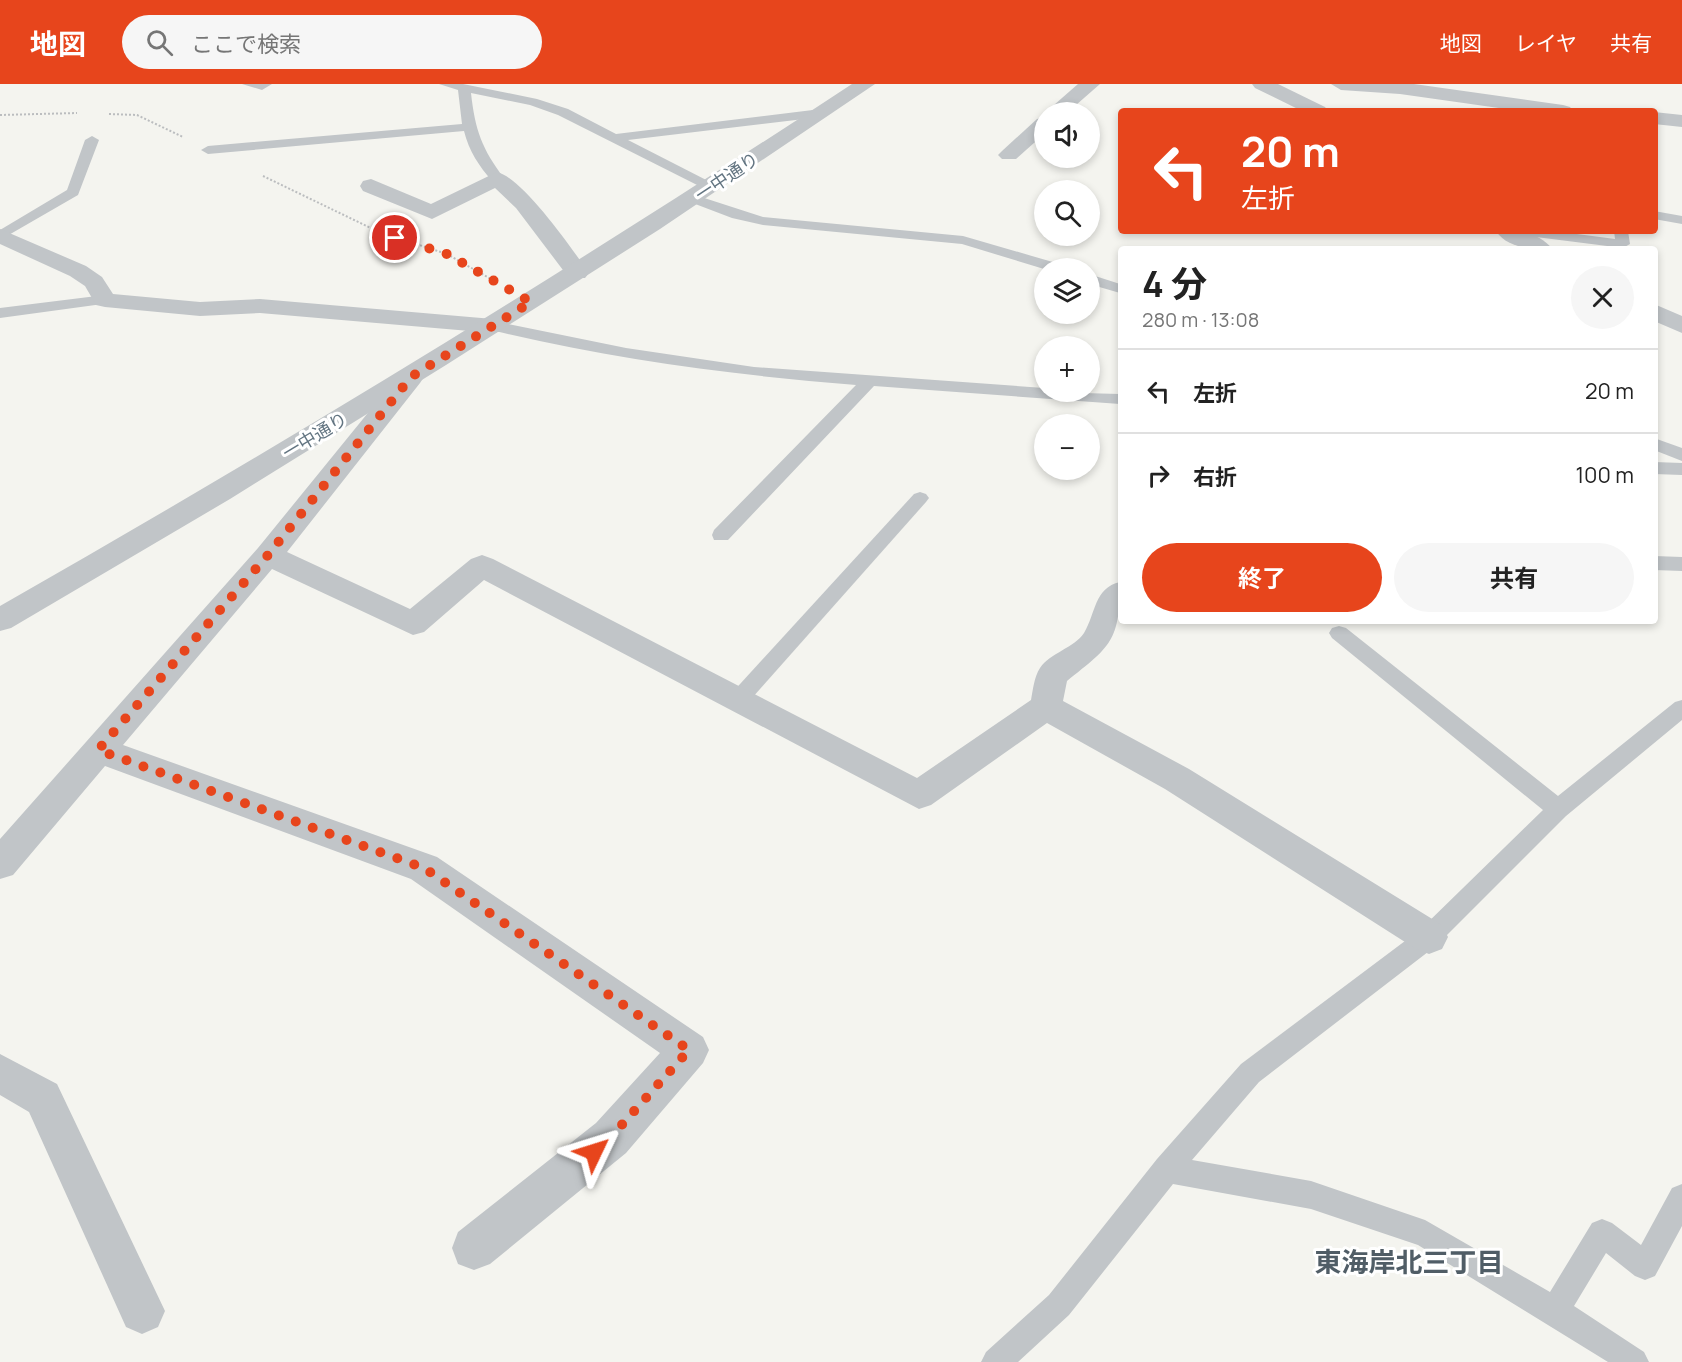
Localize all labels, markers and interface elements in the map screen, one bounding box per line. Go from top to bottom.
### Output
search box [122,15,542,69]
text: 地図 [30,24,86,62]
icon: search [143,26,176,59]
text: ここで検索 [191,29,301,59]
text: 地図 [1440,29,1482,57]
text: レイヤ [1515,29,1577,57]
text: 共有 [1610,29,1652,57]
map controls [1034,102,1100,480]
button: sound [1034,102,1100,168]
text: 20 m [1241,122,1340,180]
icon: left [1142,132,1220,210]
street label: 一中通り [690,146,763,206]
text: 左折 [1241,179,1295,216]
button: search [1034,180,1100,246]
pin [369,212,420,263]
icon: arrive [378,221,411,254]
button: layers [1034,258,1100,324]
text: 4 分 [1142,259,1207,308]
button: close [1571,266,1634,329]
text: 280 m · 13:08 [1142,306,1259,333]
button: + [1034,336,1100,402]
icon: left [1142,375,1175,408]
text: 20 m [1585,376,1634,406]
text: 左折 [1193,378,1237,408]
street label: 一中通り [277,406,352,464]
button: − [1034,414,1100,480]
icon: right [1142,459,1175,492]
text: 100 m [1576,460,1634,490]
text: 右折 [1193,462,1237,492]
button: 終了 [1142,543,1382,612]
button: 共有 [1394,543,1634,612]
position arrow [562,1120,626,1184]
district label: 東海岸北三丁目 [1315,1243,1504,1280]

